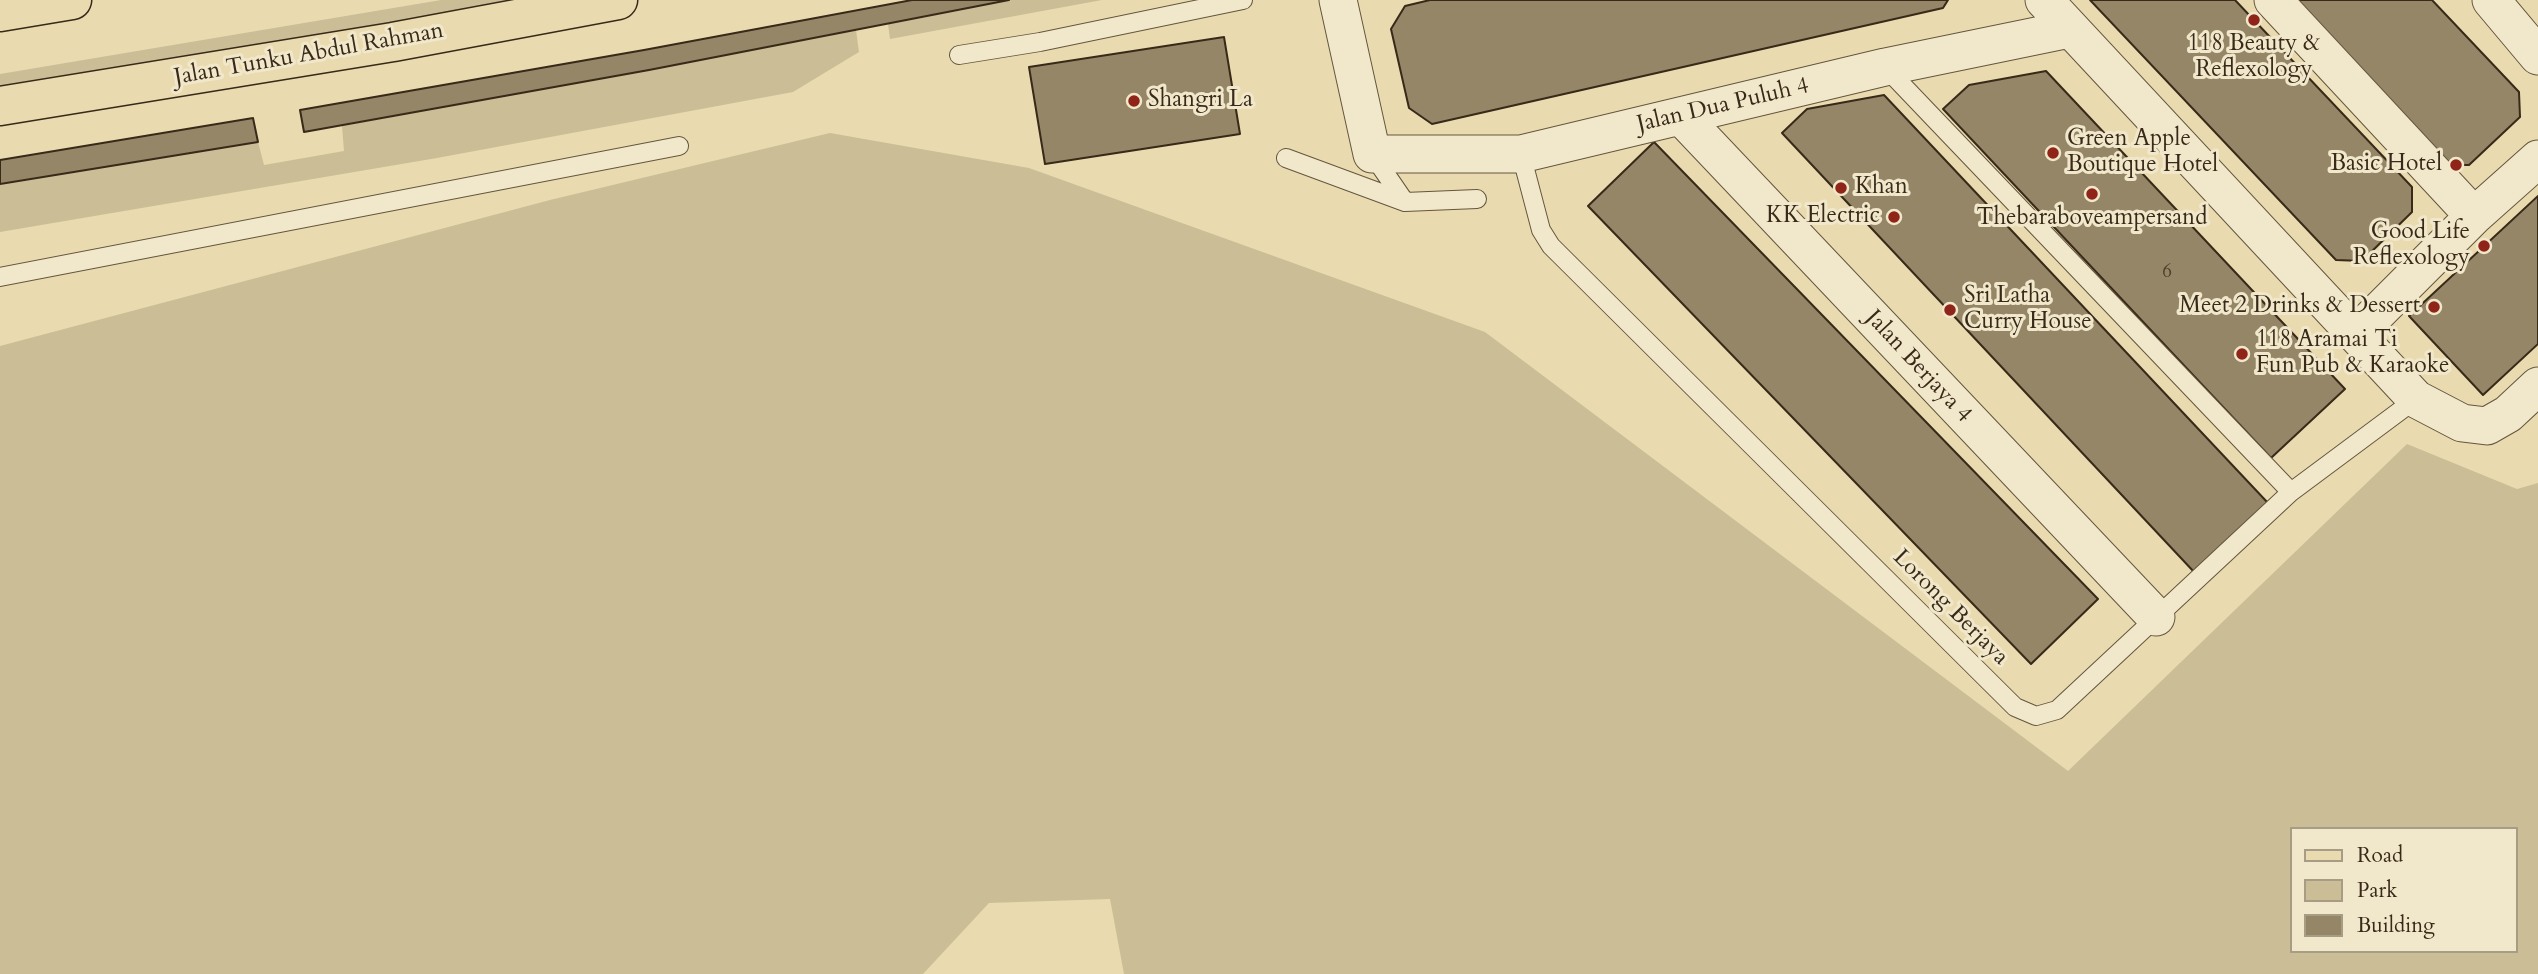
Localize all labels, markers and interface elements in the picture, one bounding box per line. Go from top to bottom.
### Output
marker: 118 Beauty & Reflexology [2246,12,2262,28]
street label: Jalan Tunku Abdul Rahman [172,18,446,92]
place label: 118 Beauty & Reflexology [2188,31,2320,85]
street label: Jalan Dua Puluh 4 [1634,73,1812,139]
place label: Shangri La [1148,87,1253,115]
marker: Shangri La [1126,93,1142,109]
place label: Green Apple Boutique Hotel [2067,126,2218,180]
marker: Green Apple Boutique Hotel [2045,145,2061,161]
place label: Basic Hotel [2330,151,2442,179]
marker: Basic Hotel [2448,157,2464,173]
place label: Khan [1855,174,1908,202]
marker: Khan [1833,180,1849,196]
marker: Thebaraboveampersand [2084,186,2100,202]
place label: KK Electric [1766,203,1880,231]
place label: Thebaraboveampersand [1977,205,2207,233]
marker: KK Electric [1886,209,1902,225]
place label: Good Life Reflexology [2353,219,2470,273]
marker: Good Life Reflexology [2476,238,2492,254]
house number: 6 [2162,262,2172,284]
place label: Sri Latha Curry House [1964,283,2092,337]
place label: Meet 2 Drinks & Dessert [2179,293,2420,321]
marker: Meet 2 Drinks & Dessert [2426,299,2442,315]
marker: Sri Latha Curry House [1942,302,1958,318]
street label: Jalan Berjaya 4 [1859,305,1977,429]
place label: 118 Aramai Ti Fun Pub & Karaoke [2256,327,2450,381]
marker: 118 Aramai Ti Fun Pub & Karaoke [2234,346,2250,362]
street label: Lorong Berjaya [1886,544,2014,672]
legend [2290,827,2517,953]
text: Road [2357,841,2403,870]
text: Park [2357,876,2397,905]
text: Building [2357,911,2435,940]

